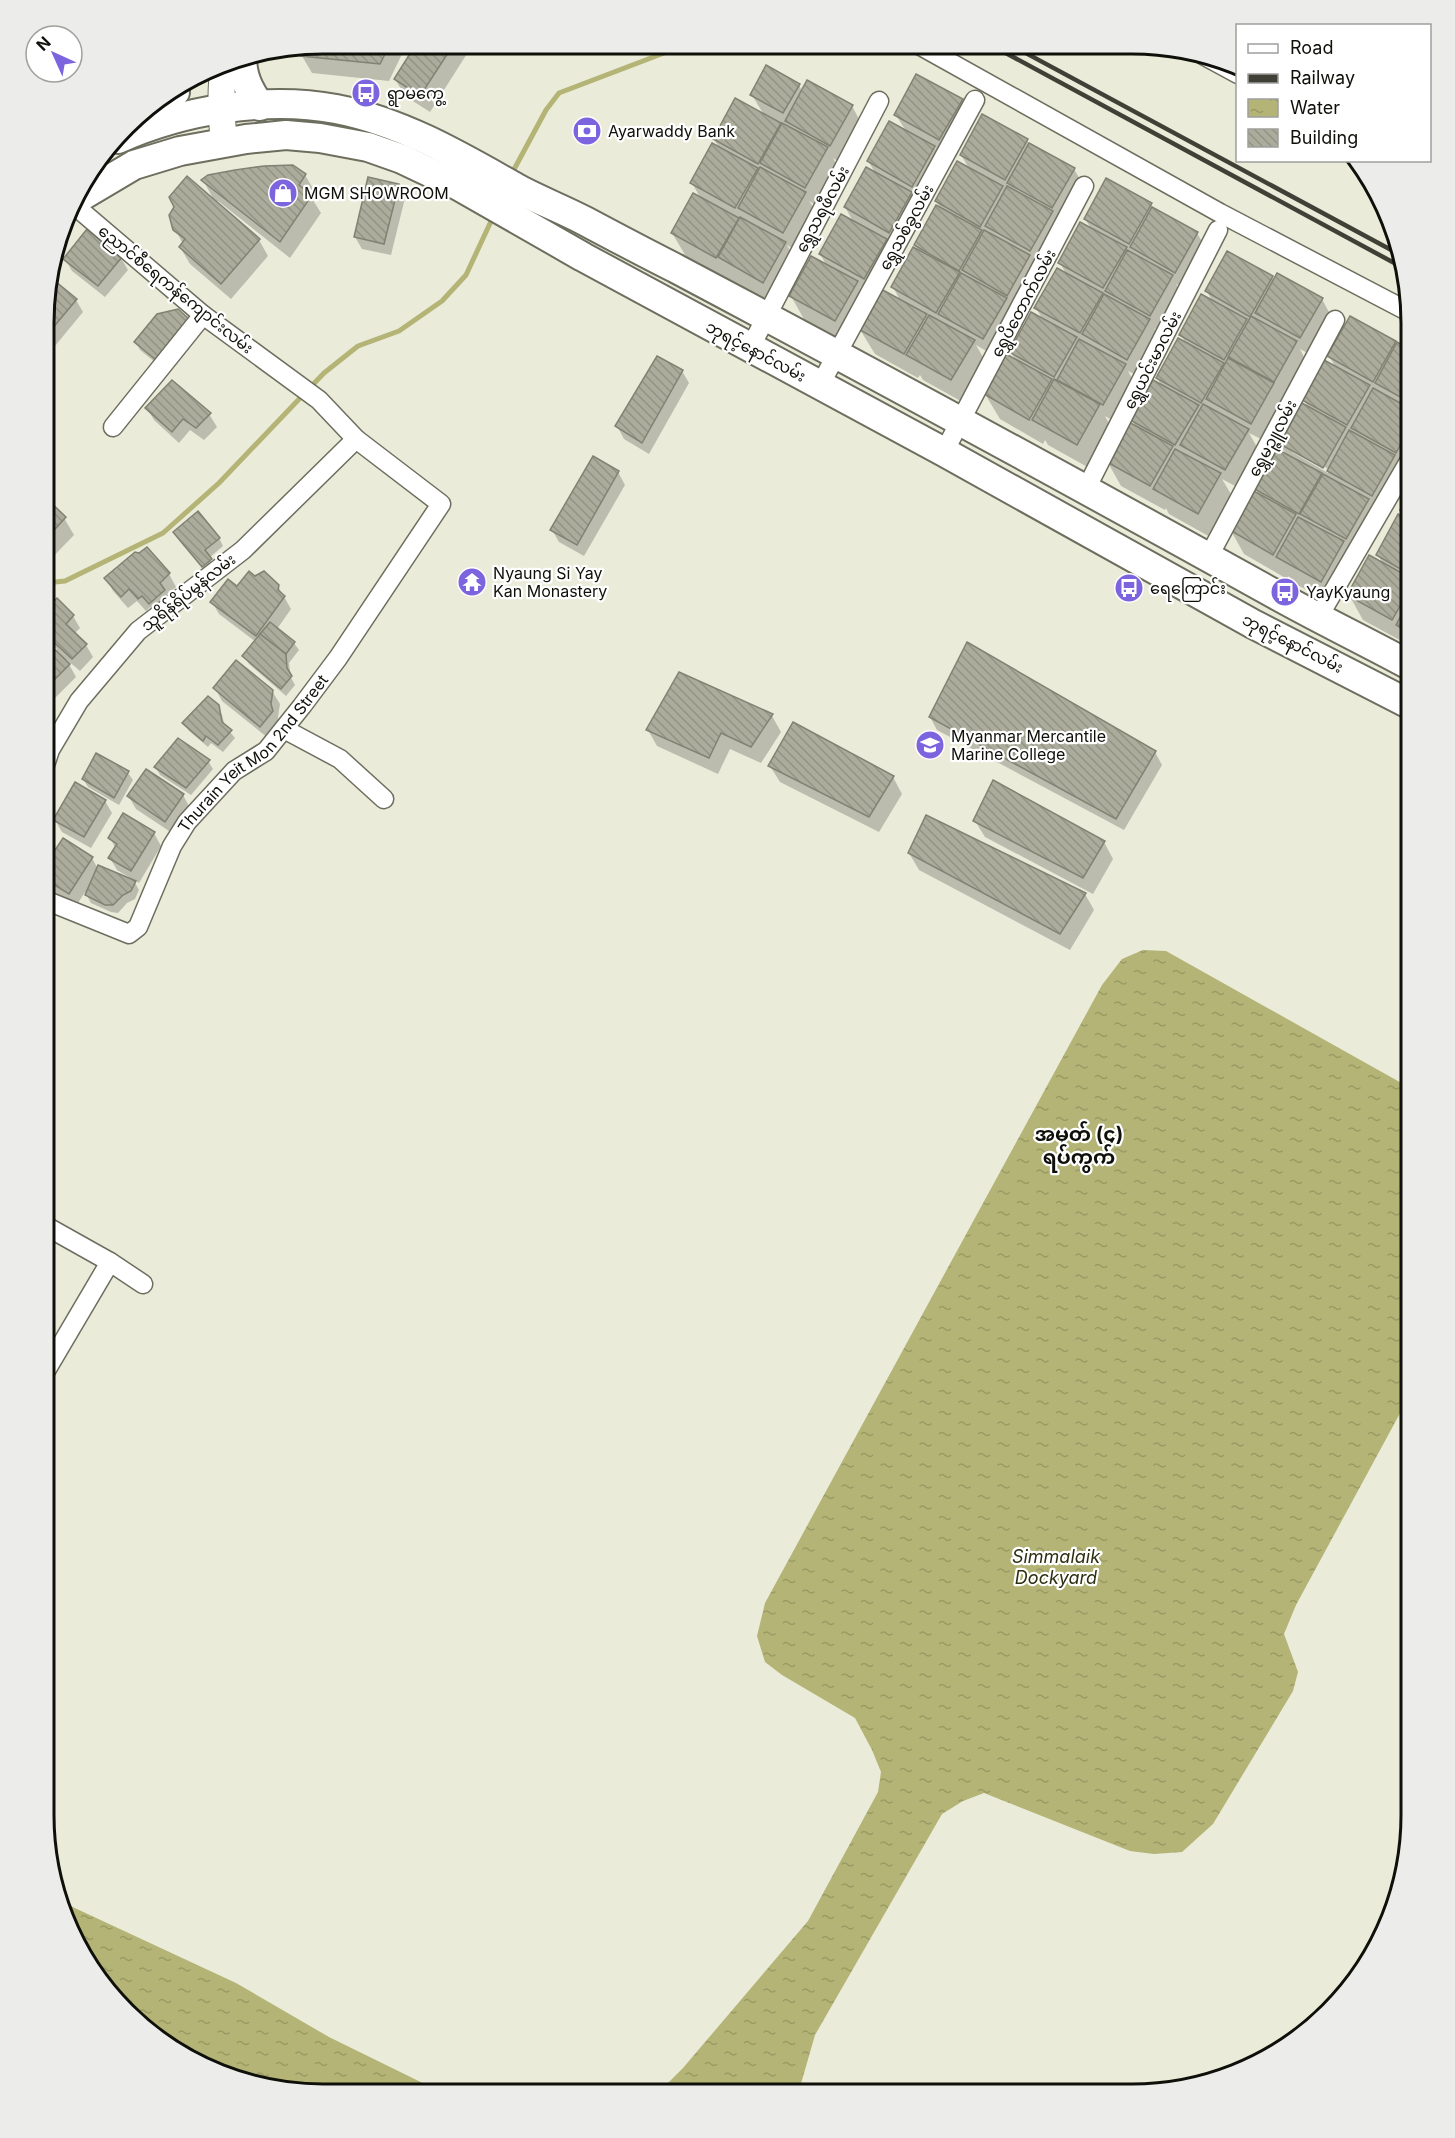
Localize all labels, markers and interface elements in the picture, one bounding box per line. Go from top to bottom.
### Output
north arrow [24,24,84,84]
legend [1236,24,1431,162]
text: N [32,32,55,55]
text: Road [1290,37,1333,58]
text: Railway [1290,67,1355,88]
bus stop icon: ရွာမကွေ့ [350,77,382,109]
place label: ရွာမကွေ့ [387,83,447,107]
text: Water [1290,97,1340,118]
bank icon: Ayarwaddy Bank [571,115,603,147]
place label: Ayarwaddy Bank [608,121,735,141]
text: Building [1290,127,1358,148]
street label: ရွှေသရဖီလမ်း [790,162,857,258]
shop icon: MGM SHOWROOM [267,177,299,209]
street label: ရွှေသစ်ခွလမ်း [873,180,941,275]
place label: MGM SHOWROOM [304,183,449,203]
street label: ညောင်စီရေကန်ကျောင်းလမ်း [92,220,258,361]
street label: ရွှေပိတောက်လမ်း [985,245,1063,362]
street label: ရွှေယင်းမာလမ်း [1118,307,1189,414]
street label: ဘုရင့်နောင်လမ်း [700,315,810,390]
street label: ရွှေမဉ္ဇူလမ်း [1243,396,1304,482]
street label: သူရိန်ရိပ်မွန်လမ်း [136,548,242,639]
place label: Nyaung Si Yay Kan Monastery [493,563,607,601]
temple icon: Nyaung Si Yay Kan Monastery [456,566,488,598]
bus stop icon: ရေကြောင်း [1113,572,1145,604]
bus stop icon: YayKyaung [1269,576,1301,608]
place label: ရေကြောင်း [1150,577,1226,602]
place label: YayKyaung [1306,582,1390,602]
street label: ဘုရင့်နောင်လမ်း [1237,608,1347,681]
street label: Thurain Yeit Mon 2nd Street [173,671,332,836]
place label: Myanmar Mercantile Marine College [951,726,1106,764]
school or university icon: Myanmar Mercantile Marine College [914,729,946,761]
district label: အမှတ် (၄) ရပ်ကွက် [1035,1121,1123,1173]
water label: Simmalaik Dockyard [1012,1546,1101,1588]

